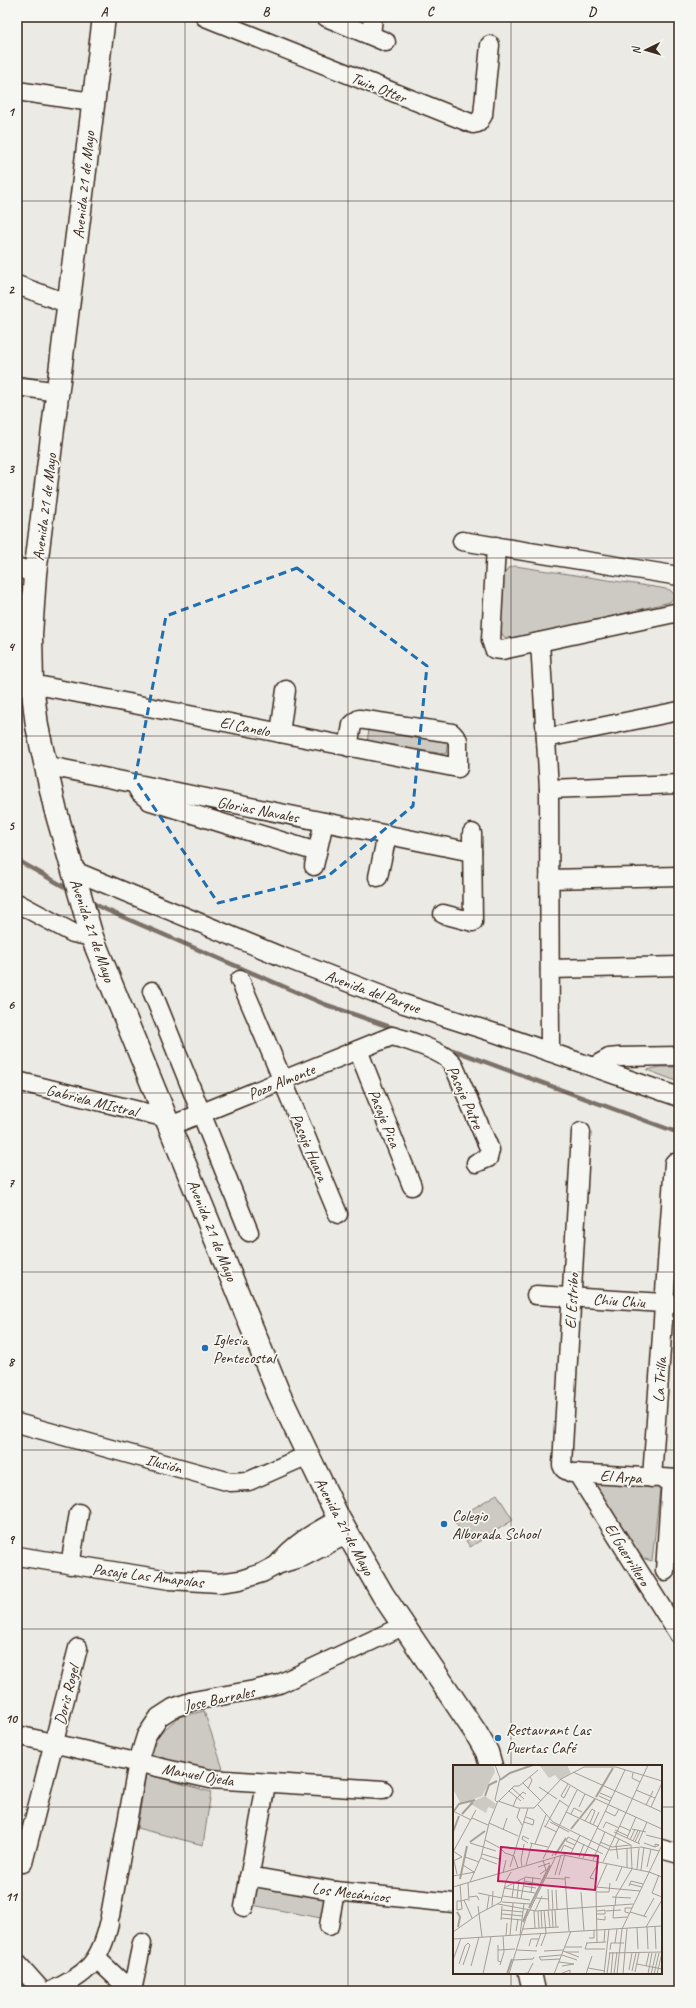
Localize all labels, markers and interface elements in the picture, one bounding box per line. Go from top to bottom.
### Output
text: A [101,4,109,20]
text: B [263,4,271,20]
text: C [427,4,435,20]
text: D [588,4,597,20]
north arrow [626,30,666,70]
text: N [629,45,643,55]
street label: Twin Otter [348,68,410,108]
text: 1 [8,104,16,120]
street label: Avenida 21 de Mayo [68,129,100,240]
text: 2 [8,282,15,298]
street label: Avenida 21 de Mayo [28,451,62,562]
text: 3 [8,461,15,477]
text: 4 [8,639,16,655]
street label: El Canelo [218,712,273,742]
street label: Glorias Navales [216,792,302,828]
text: 5 [8,818,15,834]
street label: Avenida 21 de Mayo [65,876,120,986]
street label: Avenida del Parque [323,966,424,1019]
text: 6 [8,997,15,1013]
street label: Pozo Almonte [245,1059,319,1104]
street label: Pasaje Putre [442,1063,489,1134]
street label: Gabriela MIstral [44,1080,143,1123]
street label: Pasaje Pica [363,1086,405,1152]
street label: Pasaje Huara [286,1111,333,1186]
text: 7 [8,1175,15,1191]
street label: Avenida 21 de Mayo [183,1177,242,1285]
street label: El Estribo [561,1270,584,1329]
street label: Chiu Chiu [592,1289,646,1313]
place label: Iglesia Pentecostal [213,1330,278,1368]
marker: Iglesia Pentecostal [200,1343,210,1353]
text: 8 [8,1354,16,1370]
street label: La Trilla [648,1356,672,1403]
street label: Ilusión [143,1450,185,1479]
street label: El Arpa [599,1466,644,1489]
street label: Avenida 21 de Mayo [310,1474,379,1580]
place label: Colegio Alborada School [452,1506,542,1544]
marker: Colegio Alborada School [439,1519,449,1529]
street label: El Guerrillero [600,1519,656,1592]
text: 9 [8,1532,15,1548]
street label: Pasaje Las Amapolas [91,1559,206,1593]
street label: Doris Rogel [50,1660,85,1727]
street label: Jose Barrales [181,1681,258,1716]
text: 10 [5,1711,18,1727]
place label: Restaurant Las Puertas Café [506,1720,592,1758]
marker: Restaurant Las Puertas Café [493,1733,503,1743]
street label: Manuel Ojeda [160,1759,237,1791]
inset map [453,1765,662,1974]
street label: Los Mecánicos [311,1878,392,1908]
text: 11 [5,1889,19,1905]

